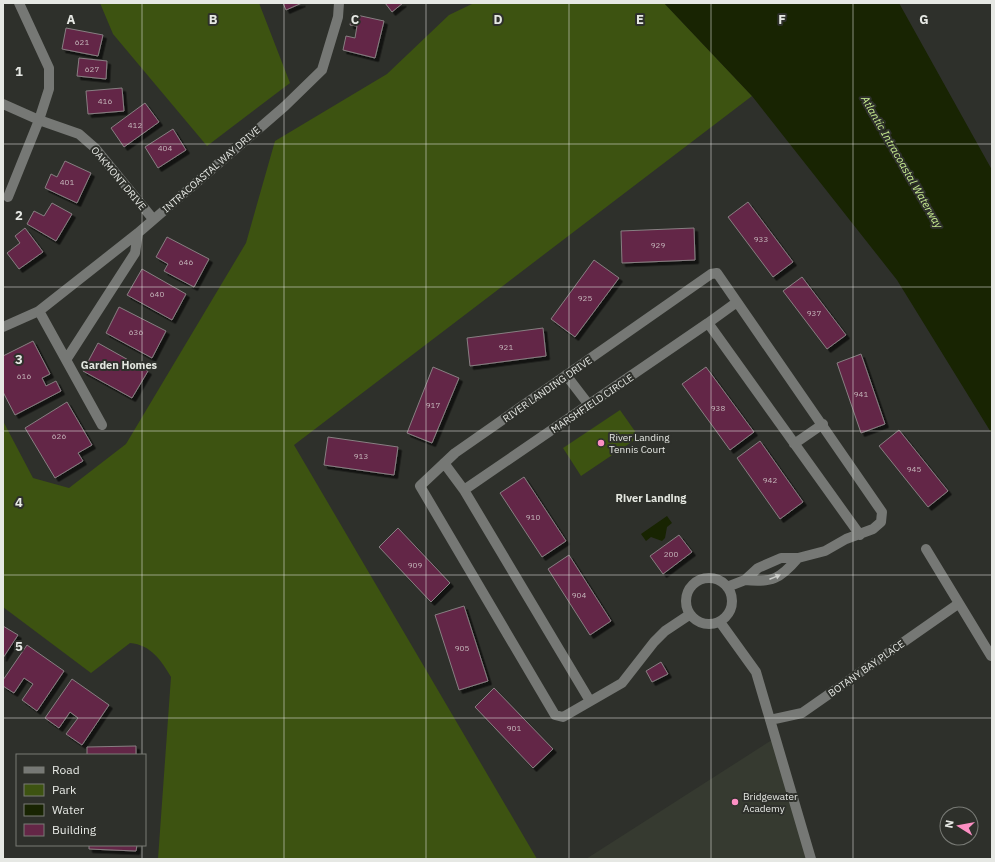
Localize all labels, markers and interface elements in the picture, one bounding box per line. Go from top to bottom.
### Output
text: A [67,11,76,28]
text: B [209,11,218,28]
text: C [351,11,360,28]
text: D [493,11,503,28]
text: E [636,11,644,28]
text: F [778,11,786,28]
text: G [919,11,929,28]
house number: 621 [75,37,89,47]
text: 1 [15,63,23,80]
house number: 627 [85,64,99,74]
water label: Atlantic Intracoastal Waterway [858,92,946,232]
house number: 416 [98,96,112,106]
house number: 412 [128,120,142,130]
street label: INTRACOASTAL WAY DRIVE [160,123,263,215]
house number: 404 [158,143,172,153]
street label: OAKMONT DRIVE [88,144,149,213]
house number: 401 [60,177,74,187]
text: 2 [15,207,23,224]
house number: 933 [754,234,768,244]
house number: 929 [651,240,665,250]
house number: 646 [179,257,193,267]
house number: 640 [150,289,164,299]
house number: 925 [578,293,592,303]
house number: 937 [807,308,821,318]
house number: 636 [129,327,143,337]
house number: 921 [499,342,513,352]
text: 3 [15,351,23,368]
street label: RIVER LANDING DRIVE [500,354,595,425]
district label: Garden Homes [81,358,158,372]
house number: 616 [17,371,31,381]
street label: MARSHFIELD CIRCLE [548,371,636,436]
house number: 941 [854,389,868,399]
house number: 917 [426,400,440,410]
house number: 938 [711,403,725,413]
house number: 626 [52,431,66,441]
place label: River Landing Tennis Court [609,431,670,456]
marker: River Landing Tennis Court [596,438,606,448]
house number: 913 [354,451,368,461]
house number: 945 [907,464,921,474]
house number: 942 [763,475,777,485]
district label: River Landing [616,491,687,505]
text: 4 [15,494,23,511]
house number: 910 [526,512,540,522]
house number: 200 [664,549,678,559]
house number: 909 [408,560,422,570]
one-way arrow [769,574,781,580]
house number: 904 [572,590,586,600]
street label: BOTANY BAY PLACE [826,637,907,700]
text: 5 [15,638,23,655]
house number: 905 [455,643,469,653]
house number: 901 [507,723,521,733]
legend [16,754,146,846]
text: Road [52,762,80,777]
text: Park [52,782,77,797]
place label: Bridgewater Academy [743,790,798,815]
marker: Bridgewater Academy [730,797,740,807]
text: Water [52,802,85,817]
north arrow [939,806,979,846]
text: N [942,819,957,829]
text: Building [52,822,97,837]

